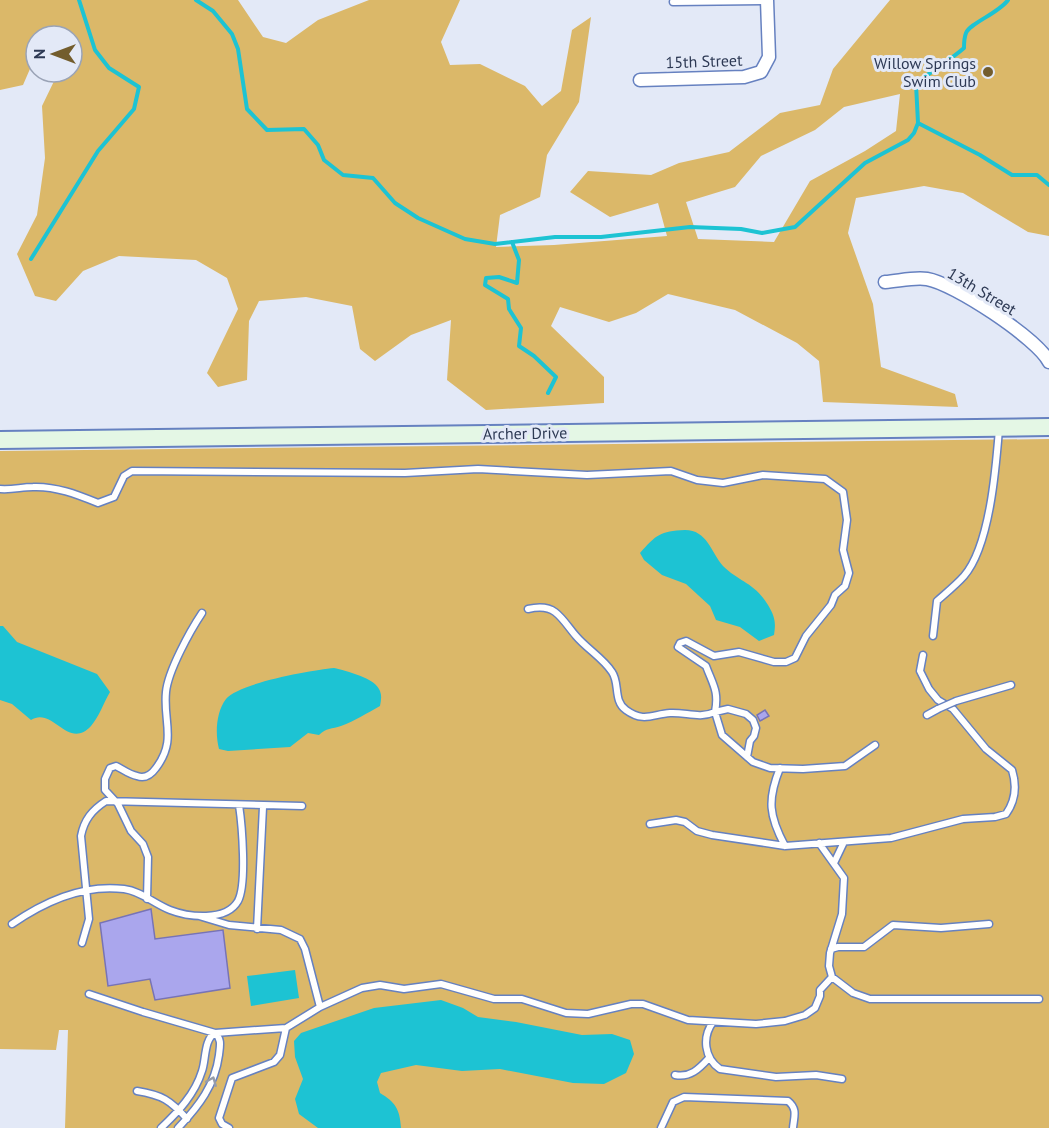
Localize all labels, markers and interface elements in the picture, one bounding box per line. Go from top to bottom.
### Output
north arrow [24,24,84,84]
text: N [29,49,49,59]
street label: 15th Street [665,50,743,72]
place label: Willow Springs Swim Club [874,53,976,91]
marker: Willow Springs Swim Club [981,65,995,79]
street label: 13th Street [944,263,1021,320]
street label: Archer Drive [483,422,567,444]
one-way arrow [205,1076,217,1087]

